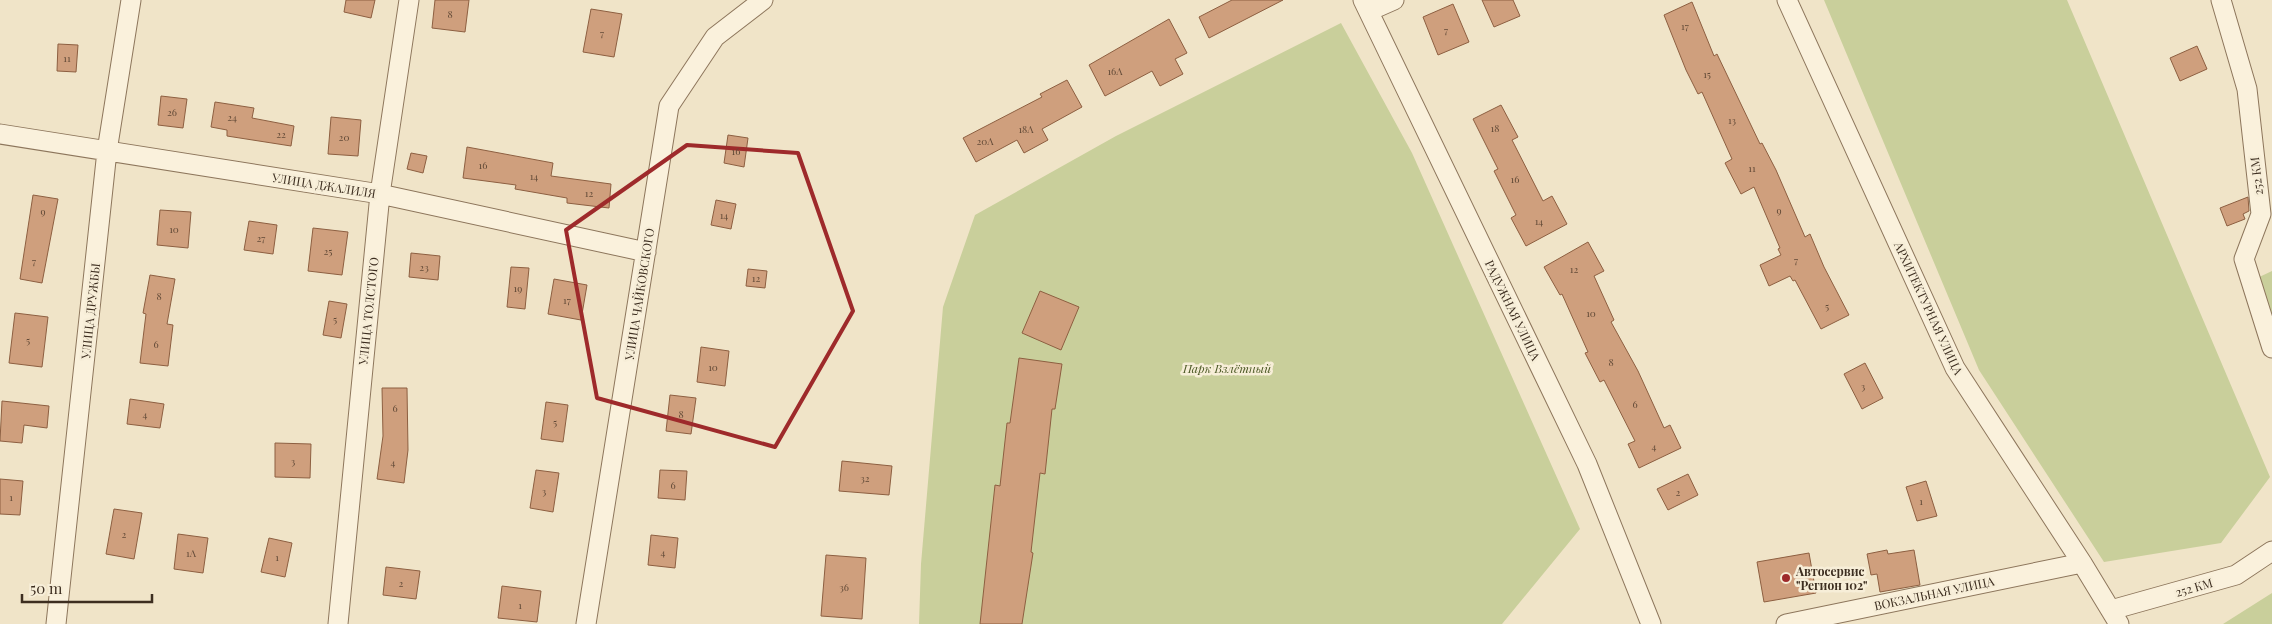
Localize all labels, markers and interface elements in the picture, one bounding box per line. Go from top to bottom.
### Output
house number: 8 [447,7,453,21]
house number: 17 [1681,19,1689,33]
house number: 7 [1444,23,1448,37]
house number: 7 [600,26,604,40]
house number: 11 [63,51,71,65]
house number: 16А [1107,64,1123,78]
house number: 15 [1703,67,1711,81]
house number: 26 [167,105,177,119]
house number: 24 [227,110,237,124]
house number: 13 [1728,113,1737,127]
house number: 18 [1491,121,1499,135]
house number: 18А [1018,122,1034,136]
house number: 22 [276,127,286,141]
house number: 20 [339,130,349,144]
house number: 20А [976,134,994,148]
house number: 16 [732,144,740,158]
street label: 252 КМ [2246,156,2266,196]
house number: 16 [479,158,487,172]
house number: 11 [1748,161,1756,175]
street label: УЛИЦА ДЖАЛИЛЯ [270,169,377,201]
house number: 14 [530,169,538,183]
house number: 16 [1511,172,1519,186]
house number: 12 [585,186,593,200]
house number: 9 [1776,203,1782,217]
house number: 9 [40,204,46,218]
house number: 14 [720,208,728,222]
house number: 14 [1535,214,1543,228]
house number: 10 [169,222,179,236]
street label: УЛИЦА ЧАЙКОВСКОГО [621,227,657,362]
house number: 27 [257,231,265,245]
street label: АРХИТЕКТУРНАЯ УЛИЦА [1891,238,1967,377]
house number: 25 [324,244,332,258]
house number: 7 [1794,253,1798,267]
house number: 7 [32,254,36,268]
street label: УЛИЦА ТОЛСТОГО [354,256,382,367]
street label: РАДУЖНАЯ УЛИЦА [1482,257,1544,363]
house number: 23 [419,260,429,274]
street label: УЛИЦА ДРУЖБЫ [77,262,103,361]
house number: 12 [1570,262,1578,276]
house number: 12 [752,271,760,285]
house number: 19 [514,281,522,295]
house number: 8 [156,289,162,303]
house number: 17 [563,293,571,307]
house number: 5 [1825,299,1829,313]
house number: 10 [1586,306,1596,320]
house number: 5 [333,312,337,326]
house number: 5 [26,333,30,347]
house number: 6 [153,337,159,351]
house number: 8 [1608,355,1614,369]
house number: 10 [708,360,718,374]
park label: Парк Взлётный [1182,360,1271,376]
house number: 3 [1861,379,1866,393]
house number: 6 [1632,397,1638,411]
house number: 6 [392,401,398,415]
house number: 4 [143,407,148,421]
house number: 8 [678,407,684,421]
house number: 5 [553,415,557,429]
house number: 4 [1652,439,1657,453]
house number: 3 [291,454,296,468]
house number: 4 [391,455,396,469]
house number: 32 [860,471,870,485]
house number: 6 [670,478,676,492]
house number: 3 [542,484,547,498]
house number: 2 [1676,485,1681,499]
house number: 1 [9,490,13,504]
house number: 1 [1919,494,1923,508]
house number: 2 [122,527,127,541]
house number: 4 [661,545,666,559]
house number: 1А [186,546,197,560]
house number: 1 [275,550,279,564]
place label: Автосервис "Регион 102" [1795,563,1868,593]
scale bar [22,572,152,604]
marker: Автосервис "Регион 102" [1780,572,1792,584]
street label: ВОКЗАЛЬНАЯ УЛИЦА [1873,572,1996,614]
street label: 252 КМ [2174,574,2214,600]
house number: 2 [399,576,404,590]
text: 50 m [30,578,63,598]
house number: 36 [839,580,849,594]
house number: 1 [518,598,522,612]

